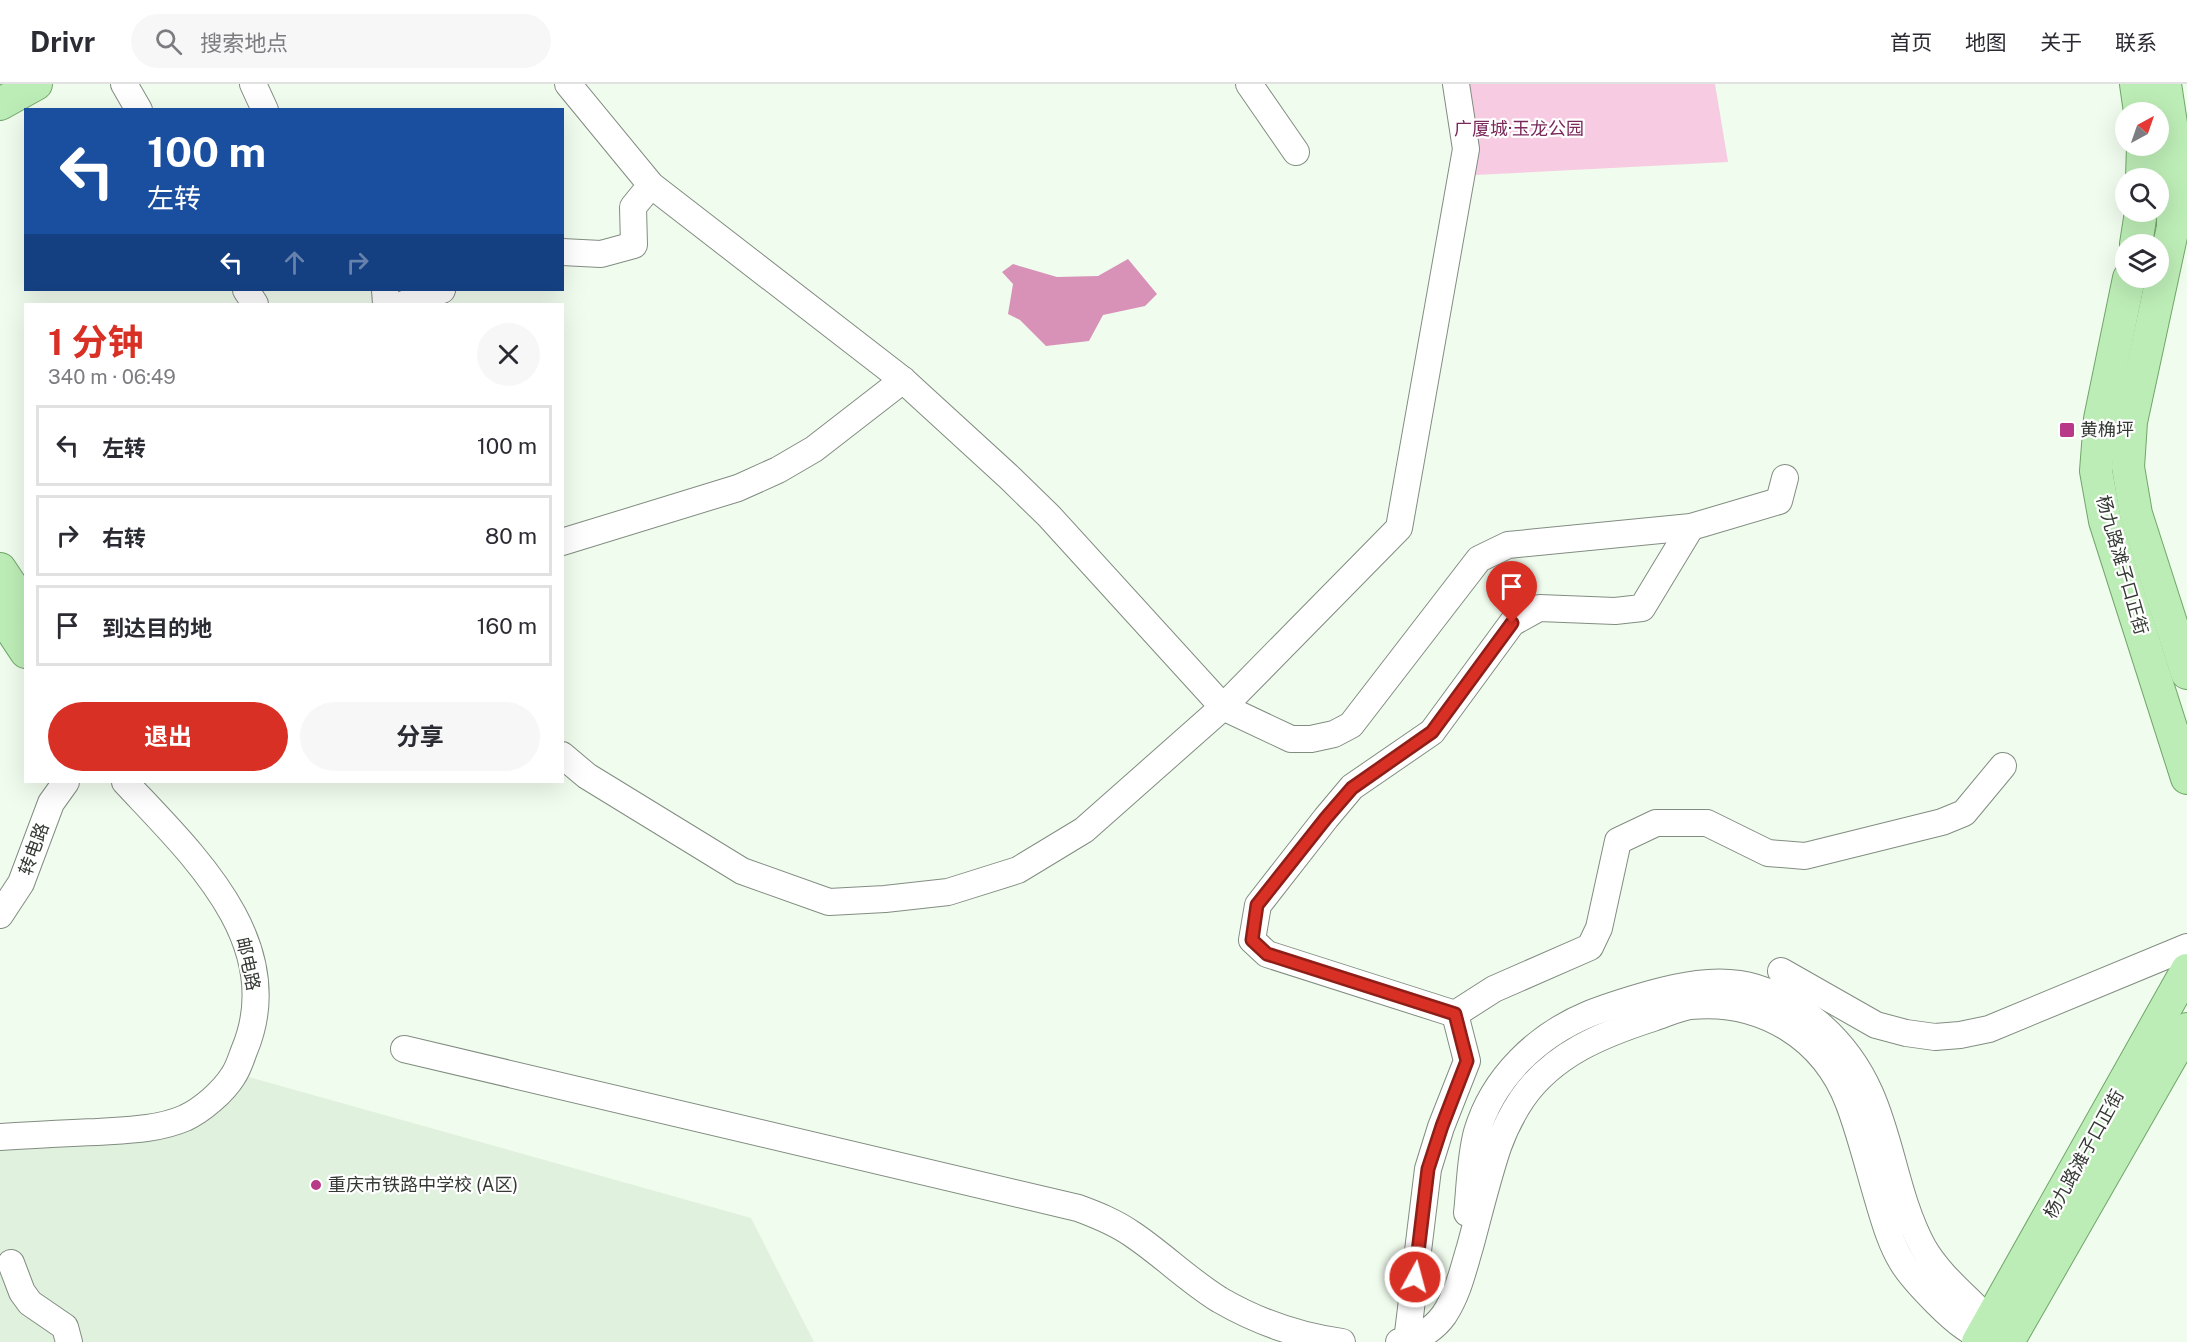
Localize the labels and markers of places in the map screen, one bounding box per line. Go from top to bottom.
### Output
place label: 黄桷坪 [2080,419,2134,440]
marker: 黄桷坪 [2058,421,2076,439]
pin [1486,561,1537,623]
place label: 重庆市铁路中学校 (A区) [328,1174,518,1195]
marker: 重庆市铁路中学校 (A区) [309,1178,323,1192]

